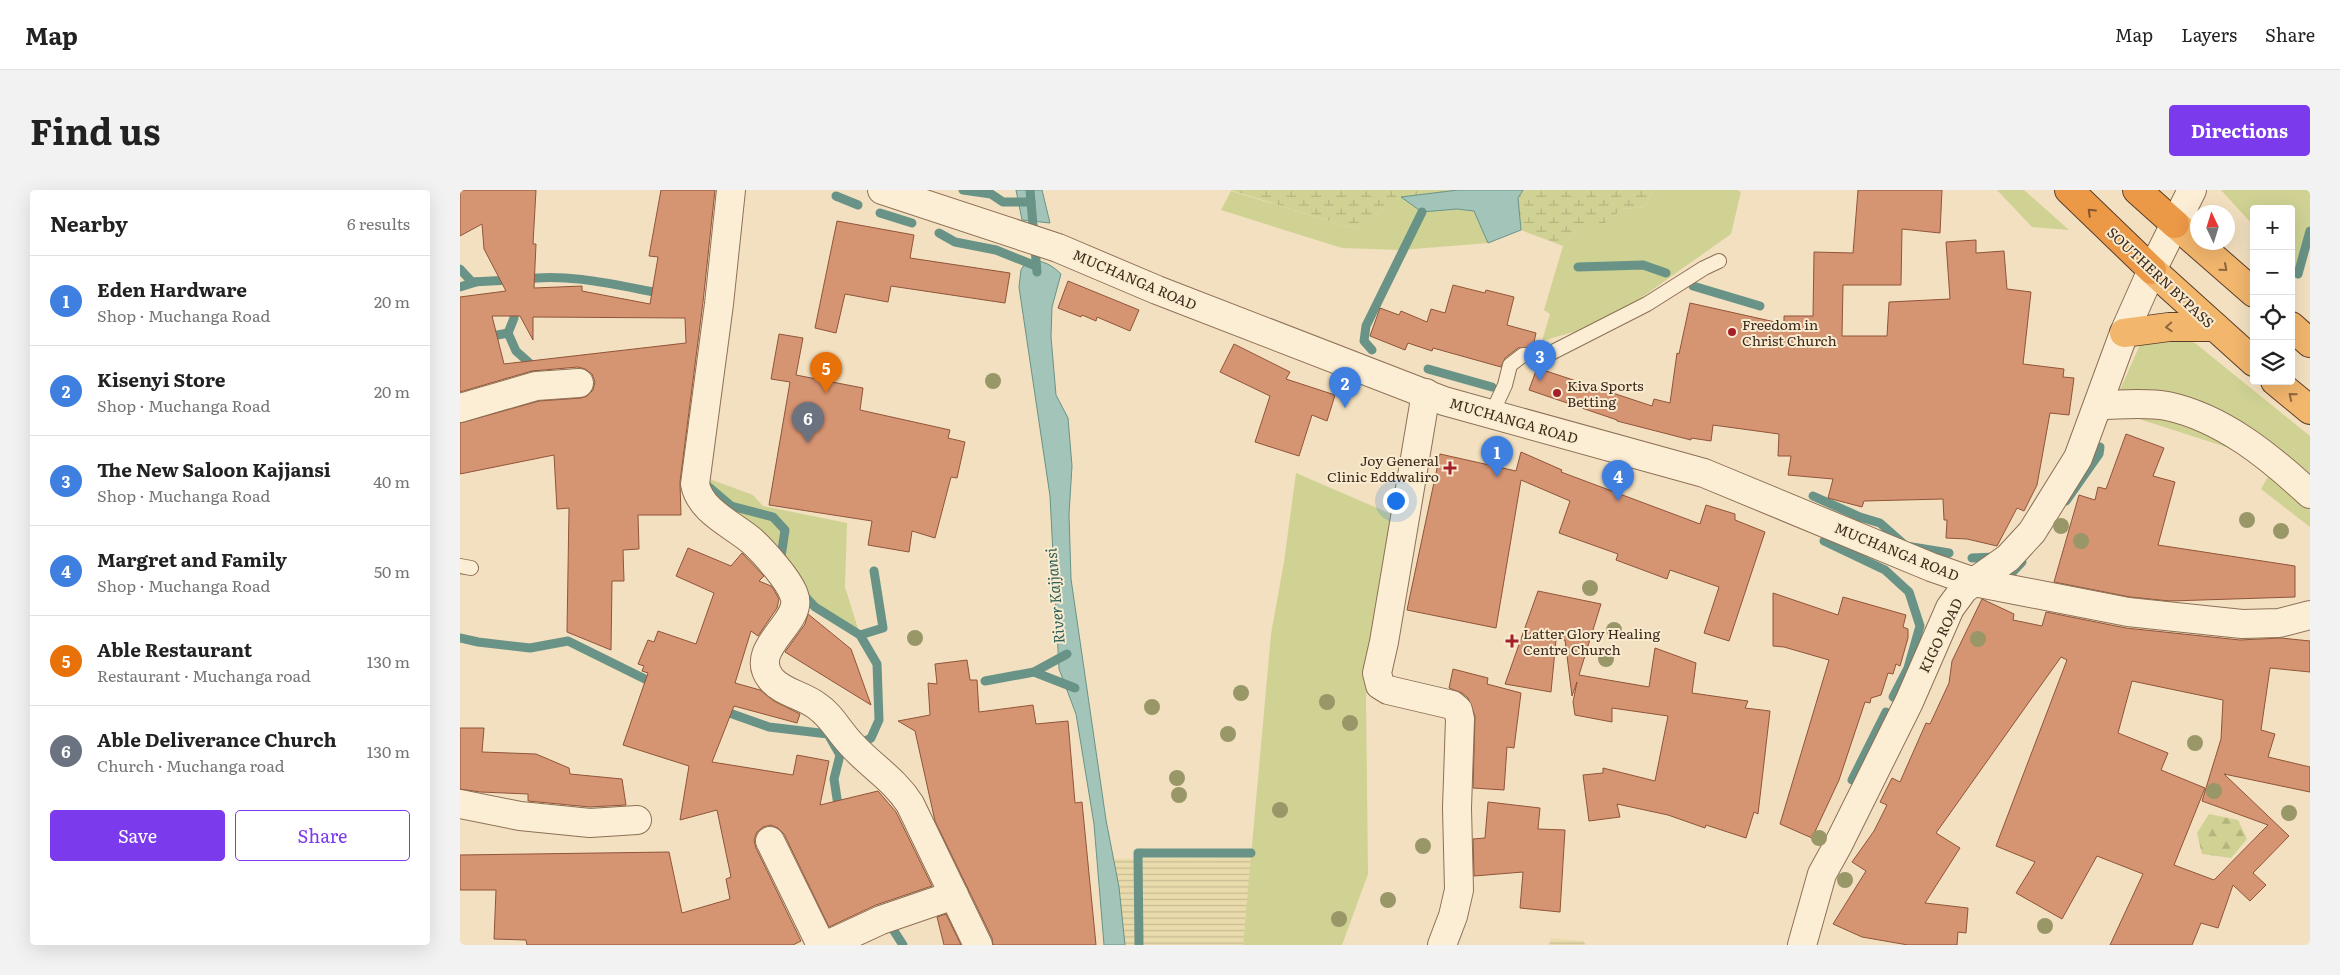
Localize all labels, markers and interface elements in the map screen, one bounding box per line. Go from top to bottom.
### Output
text: Map [25,17,78,52]
text: Map [2115,21,2153,48]
text: Layers [2181,21,2237,48]
text: Share [2265,21,2315,48]
text: Find us [30,104,160,156]
button: Directions [2169,105,2310,156]
north arrow [2190,205,2235,250]
map controls [2250,205,2295,385]
button: + [2250,205,2295,250]
text: Nearby [50,207,128,238]
one-way arrow [2088,209,2097,218]
text: 6 results [347,211,410,235]
street label: SOUTHERN BYPASS [2103,222,2219,332]
street label: MUCHANGA ROAD [1070,244,1200,314]
button: − [2250,250,2295,295]
one-way arrow [2219,262,2228,271]
text: Eden Hardware [97,275,247,303]
text: 1 [63,289,69,313]
text: 20 m [374,289,410,313]
button: locate [2250,295,2295,340]
text: Shop · Muchanga Road [97,303,270,327]
place label: Freedom in Christ Church [1742,314,1837,350]
one-way arrow [2165,322,2173,333]
marker: Freedom in Christ Church [1726,326,1738,338]
pin: 3 [1524,340,1556,381]
button: layers [2250,340,2295,385]
pin: 5 [810,352,842,393]
text: Kisenyi Store [97,365,226,393]
pin: 2 [1329,367,1361,408]
place label: Kiva Sports Betting [1567,375,1644,411]
text: 2 [62,379,70,403]
text: 20 m [374,379,410,403]
marker: Kiva Sports Betting [1551,387,1563,399]
street label: MUCHANGA ROAD [1447,392,1581,448]
text: Shop · Muchanga Road [97,393,270,417]
one-way arrow [2289,394,2298,402]
pin: 6 [792,402,824,443]
pin: 1 [1481,436,1513,477]
place label: Joy General Clinic Eddwaliro [1327,450,1439,486]
text: The New Saloon Kajjansi [97,455,331,483]
pin: 4 [1602,460,1634,501]
marker: Joy General Clinic Eddwaliro [1443,461,1457,475]
text: 3 [62,469,70,493]
text: 40 m [373,469,410,493]
text: Shop · Muchanga Road [97,483,270,507]
your location [1383,488,1409,514]
street label: MUCHANGA ROAD [1832,517,1963,585]
text: Margret and Family [97,545,287,573]
water label: River Kajjansi [1038,547,1070,645]
text: 4 [61,559,71,583]
text: 50 m [374,559,410,583]
text: Shop · Muchanga Road [97,573,270,597]
street label: KIGO ROAD [1913,594,1967,676]
place label: Latter Glory Healing Centre Church [1523,623,1660,659]
marker: Latter Glory Healing Centre Church [1505,634,1519,648]
text: Able Restaurant [97,635,252,663]
text: 5 [62,649,70,673]
text: 130 m [367,649,410,673]
text: Restaurant · Muchanga road [97,663,311,687]
text: Able Deliverance Church [97,725,337,753]
text: 6 [61,739,71,763]
text: 130 m [367,739,410,763]
text: Church · Muchanga road [97,753,285,777]
button: Save [50,810,225,861]
button: Share [235,810,410,861]

